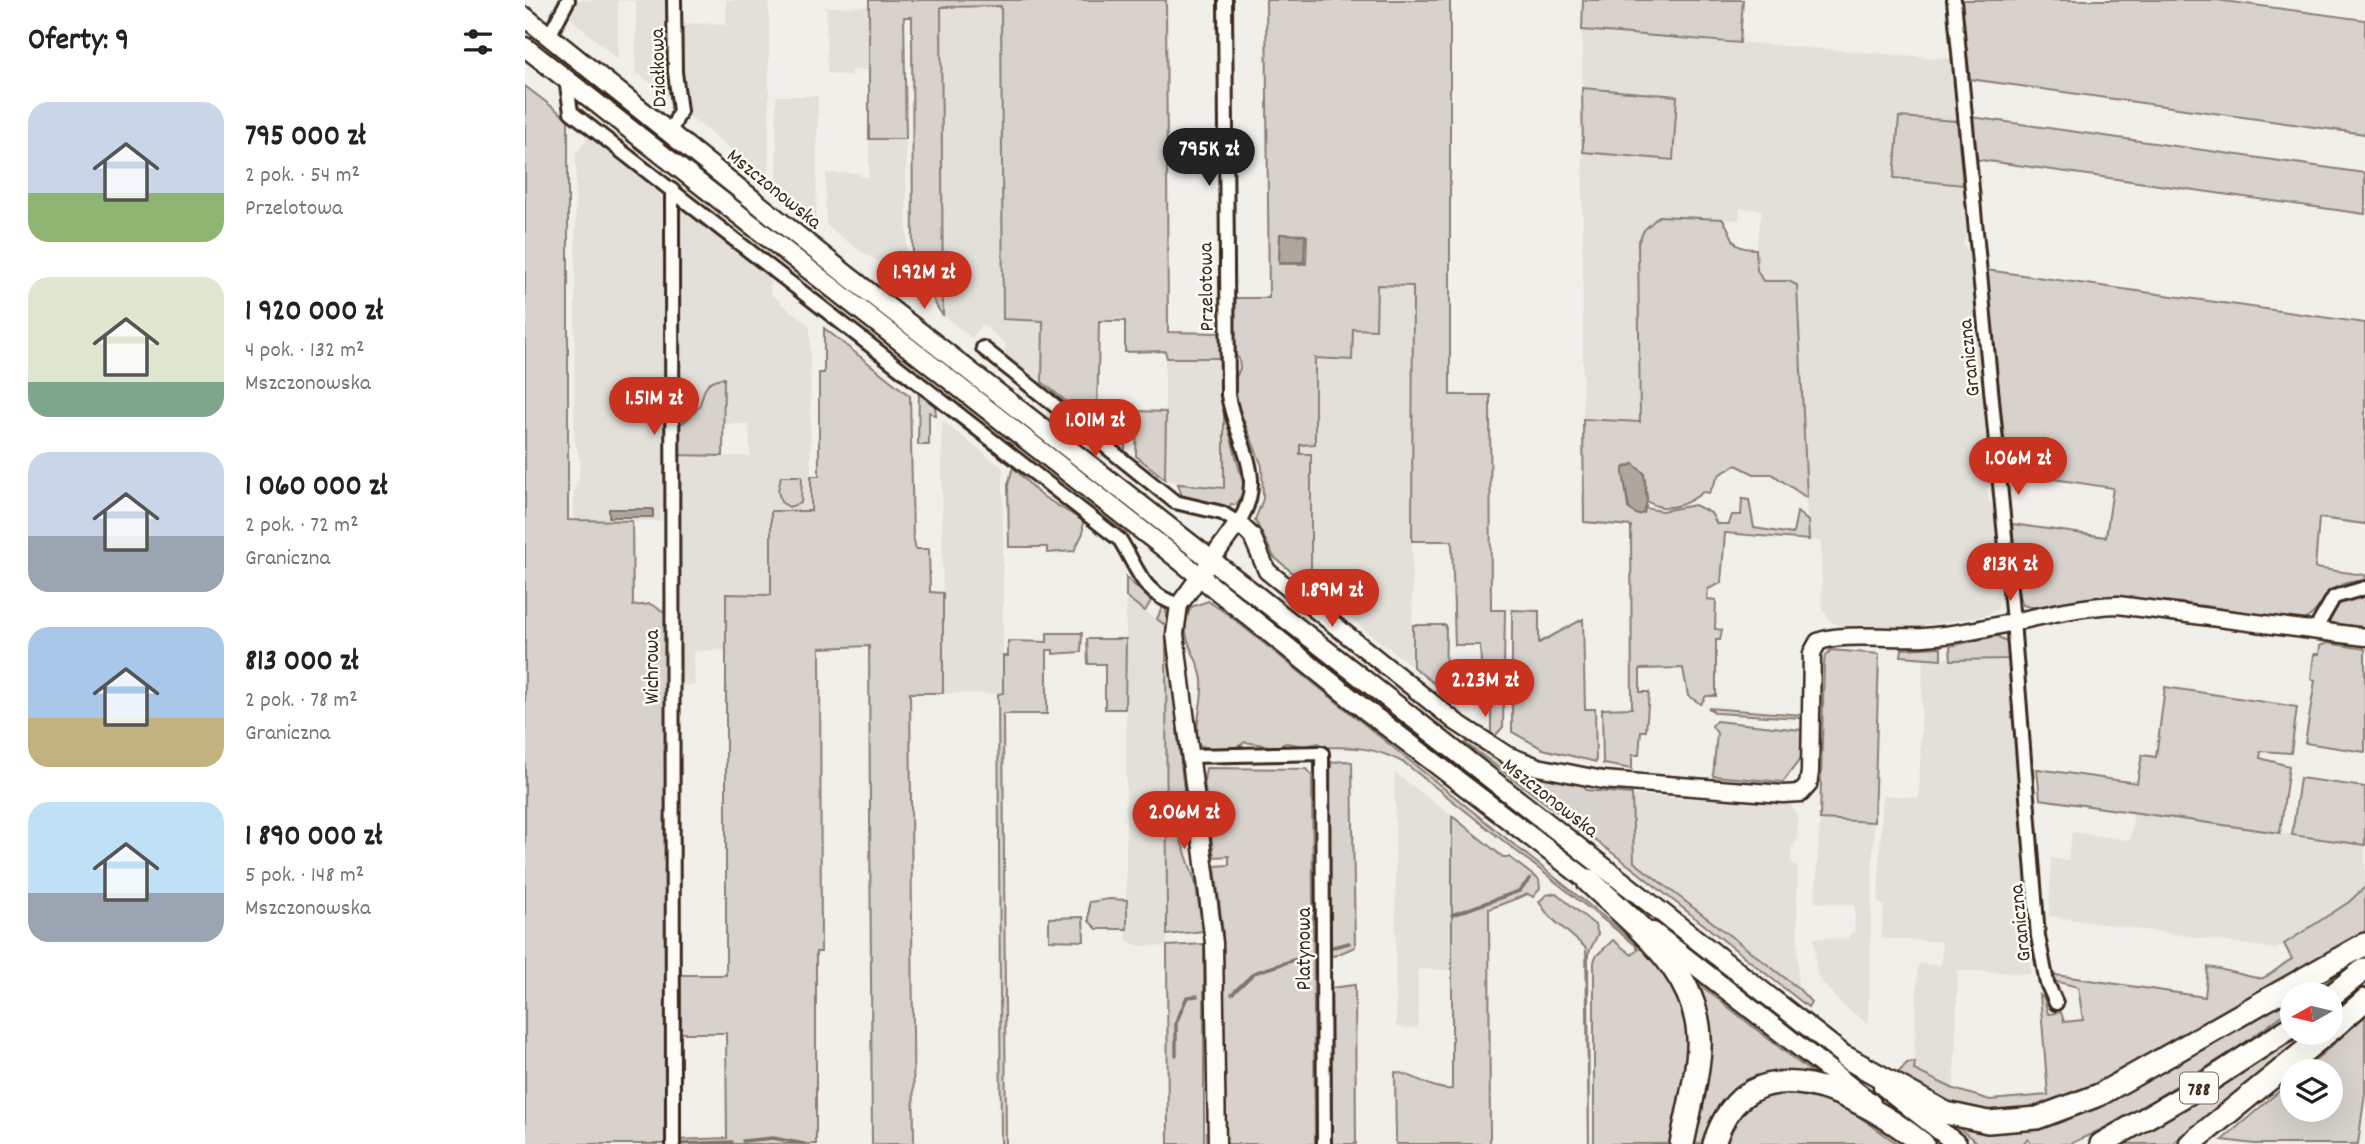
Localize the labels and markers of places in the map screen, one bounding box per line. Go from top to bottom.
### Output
pin: 795K zł [1144,128,1274,188]
pin: 1.92M zł [852,252,996,311]
pin: 1.51M zł [582,378,726,437]
pin: 1.01M zł [1023,400,1167,459]
pin: 1.06M zł [1946,438,2090,497]
pin: 813K zł [1945,544,2075,603]
pin: 1.89M zł [1260,570,1404,629]
pin: 2.23M zł [1413,660,1557,719]
pin: 2.06M zł [1112,792,1256,851]

